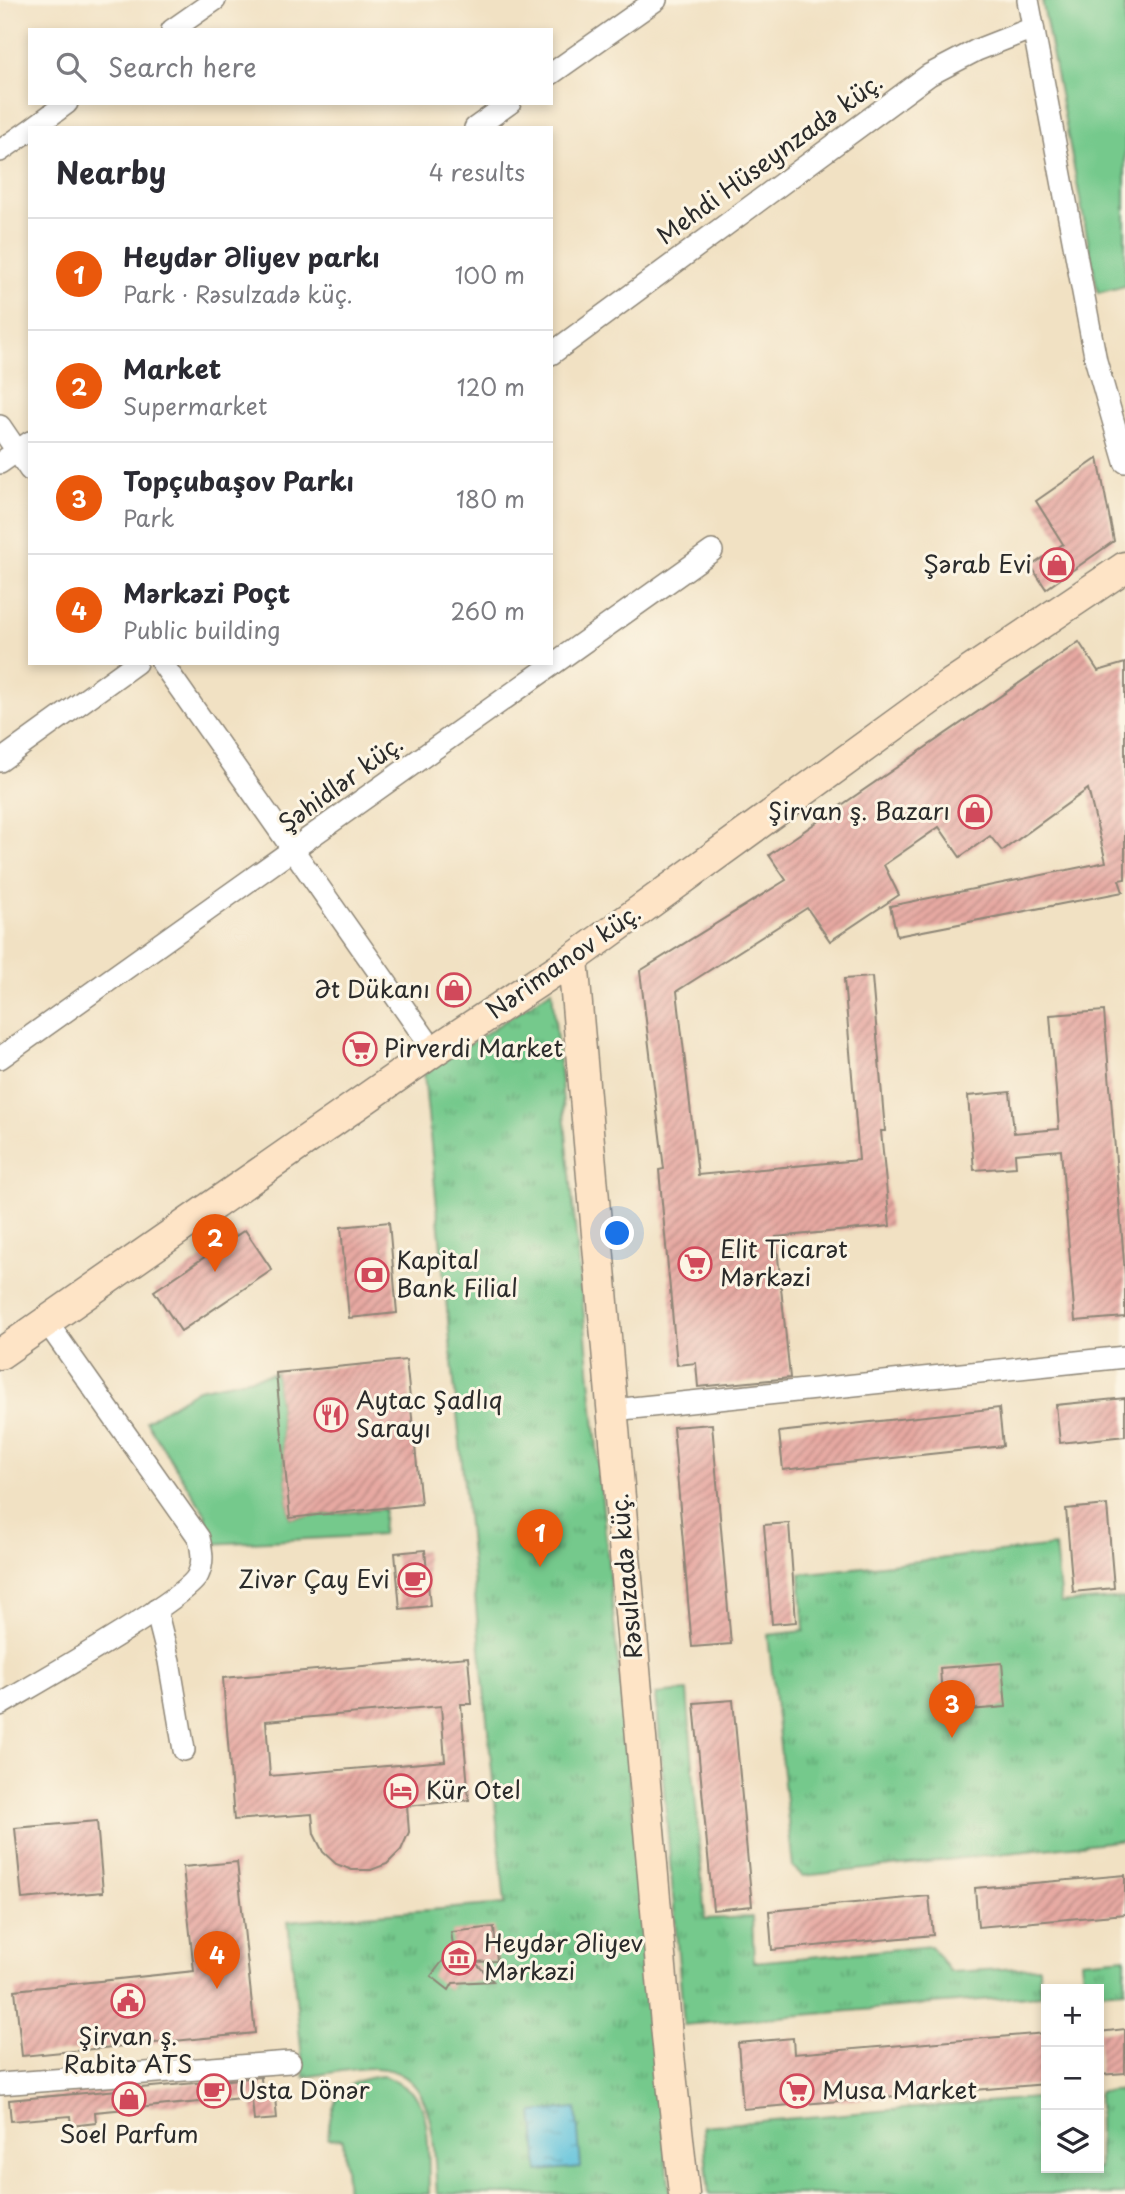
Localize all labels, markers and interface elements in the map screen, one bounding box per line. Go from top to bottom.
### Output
search box [28,28,553,105]
text: Search here [108,47,257,86]
icon: search [52,48,90,86]
street label: Mehdi Hüseynzadə küç. [648,63,889,252]
text: Nearby [56,149,166,194]
text: 4 results [429,154,525,189]
text: Heydər Əliyev parkı [123,237,380,276]
text: 1 [74,257,85,292]
text: 100 m [455,257,525,292]
text: Park · Rəsulzadə küç. [123,276,353,311]
text: Market [123,349,221,388]
text: 2 [71,369,87,404]
text: 120 m [457,369,525,404]
text: Supermarket [123,388,267,423]
text: Topçubaşov Parkı [123,461,354,500]
text: 3 [71,481,87,516]
text: 180 m [456,481,525,516]
text: Park [123,500,174,535]
place label: Şərab Evi [923,545,1032,581]
shop icon: Şərab Evi [1038,546,1076,584]
text: Mərkəzi Poçt [123,573,290,612]
text: 4 [71,593,87,628]
text: 260 m [450,593,525,628]
text: Public building [123,612,280,647]
street label: Şəhidlər küç. [270,725,410,840]
place label: Şirvan ş. Bazarı [768,792,950,828]
shop icon: Şirvan ş. Bazarı [956,793,994,831]
street label: Nərimanov küç. [478,894,647,1027]
place label: Ət Dükanı [315,970,430,1006]
shop icon: Ət Dükanı [435,971,473,1009]
place label: Pirverdi Market [384,1029,563,1065]
supermarket icon: Pirverdi Market [341,1030,379,1068]
pin: 2 [192,1214,238,1272]
your location [600,1216,634,1250]
place label: Elit Ticarət Mərkəzi [720,1230,848,1294]
place label: Kapital Bank Filial [396,1241,518,1305]
supermarket icon: Elit Ticarət Mərkəzi [676,1245,714,1283]
bank icon: Kapital Bank Filial [353,1256,391,1294]
place label: Aytac Şadlıq Sarayı [356,1381,503,1445]
restaurant icon: Aytac Şadlıq Sarayı [312,1396,350,1434]
street label: Rəsulzadə küç. [600,1492,650,1661]
pin: 1 [517,1509,563,1567]
place label: Zivər Çay Evi [238,1560,390,1596]
cafe icon: Zivər Çay Evi [396,1561,434,1599]
pin: 3 [929,1680,975,1738]
place label: Kür Otel [426,1771,521,1807]
hotel icon: Kür Otel [382,1772,420,1810]
place label: Heydər Əliyev Mərkəzi [484,1924,643,1988]
pin: 4 [194,1931,240,1989]
museum icon: Heydər Əliyev Mərkəzi [440,1939,478,1977]
public building icon: Şirvan ş. Rabitə ATS [109,1982,147,2020]
map controls [1041,1984,1104,2173]
button: + [1041,1984,1104,2047]
place label: Şirvan ş. Rabitə ATS [64,2017,192,2081]
button: − [1041,2047,1104,2110]
place label: Usta Dönər [238,2071,370,2107]
place label: Musa Market [822,2071,977,2107]
cafe icon: Usta Dönər [195,2072,233,2110]
supermarket icon: Musa Market [778,2072,816,2110]
shop icon: Soel Parfum [110,2080,148,2118]
button: layers [1041,2110,1104,2173]
place label: Soel Parfum [59,2115,199,2151]

